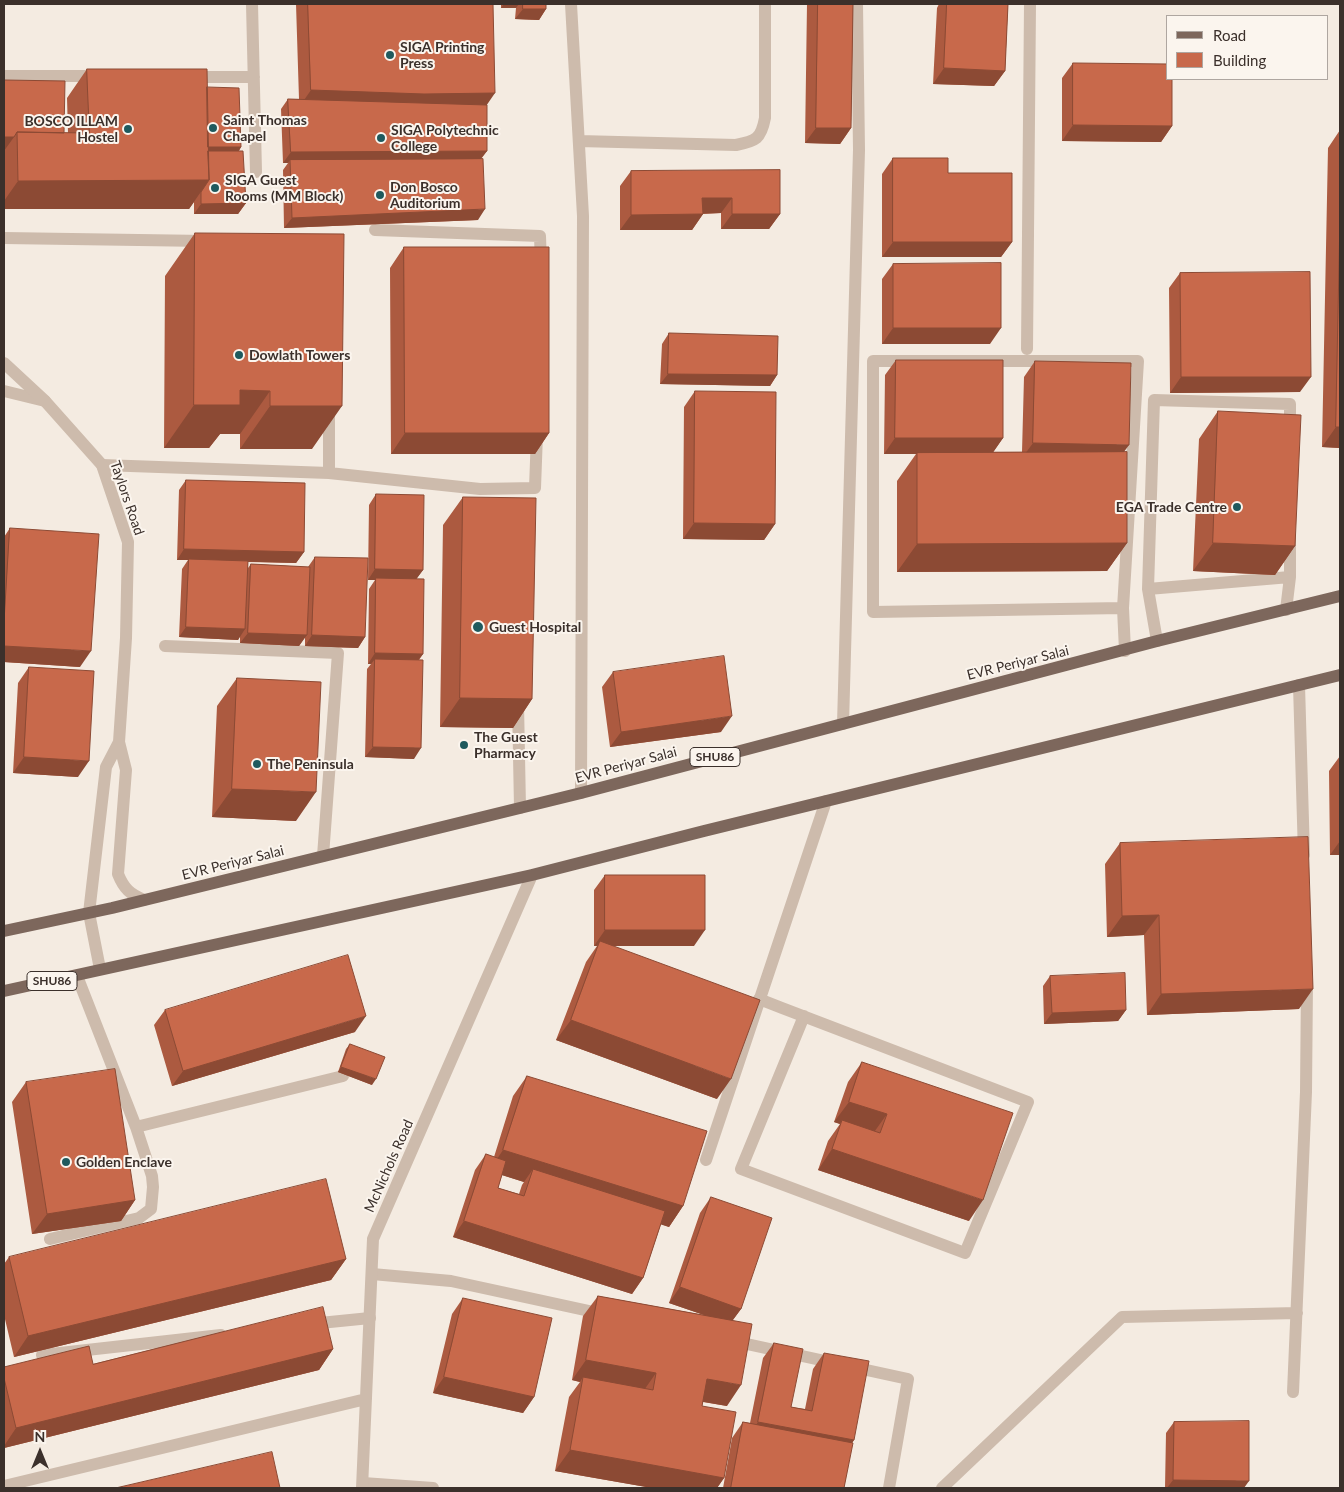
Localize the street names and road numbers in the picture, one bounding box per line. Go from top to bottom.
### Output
street label: Taylors Road [106,459,148,537]
street label: EVR Periyar Salai [965,642,1071,684]
street label: EVR Periyar Salai [573,743,679,787]
road number: SHU86 [690,748,740,766]
street label: EVR Periyar Salai [180,842,286,884]
road number: SHU86 [27,971,77,990]
street label: McNichols Road [361,1117,417,1215]

